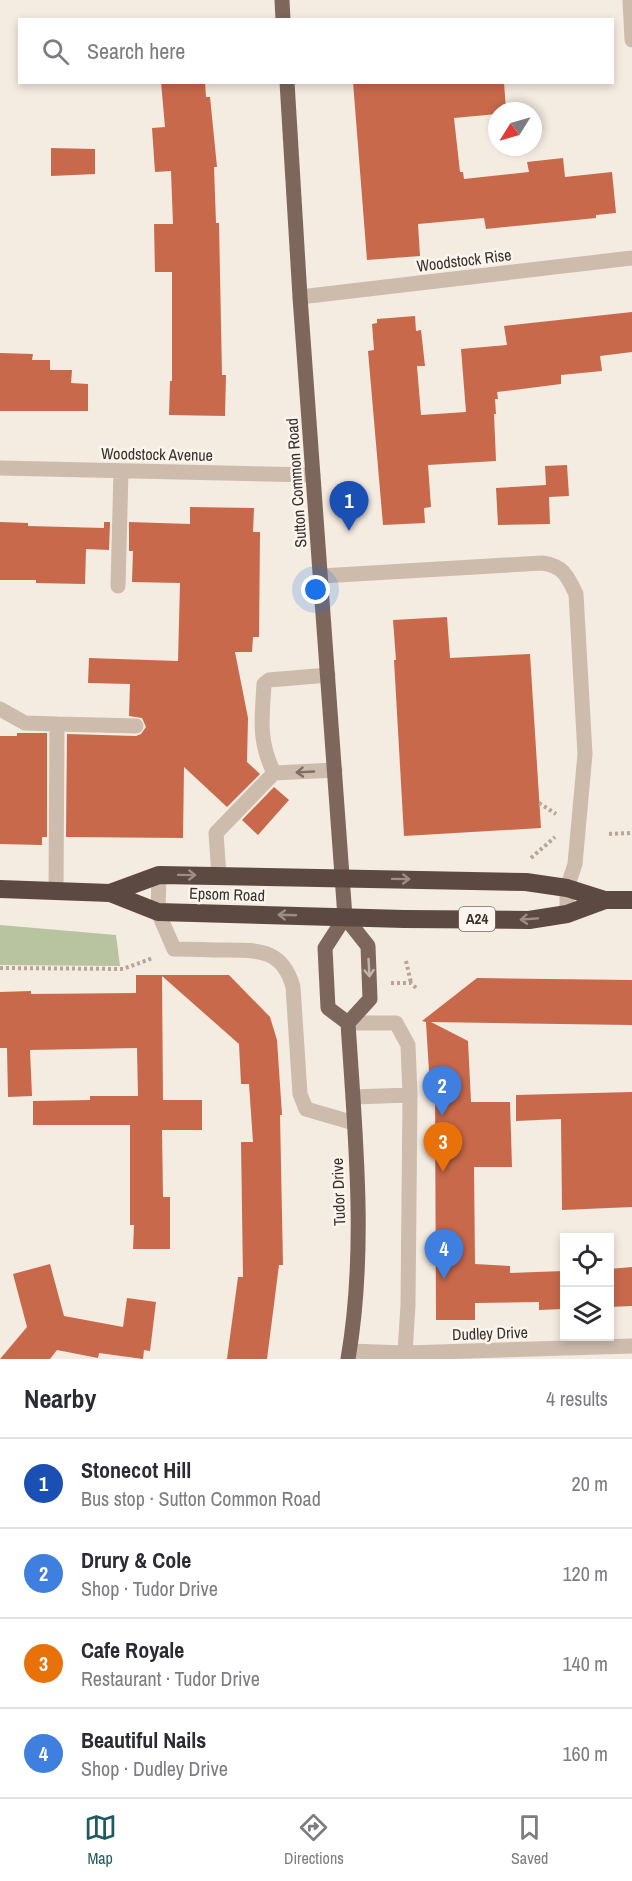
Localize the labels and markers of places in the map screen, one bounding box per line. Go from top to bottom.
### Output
pin: 1 [330,482,368,531]
pin: 2 [422,1066,462,1116]
pin: 3 [424,1122,462,1172]
pin: 4 [424,1230,464,1279]

